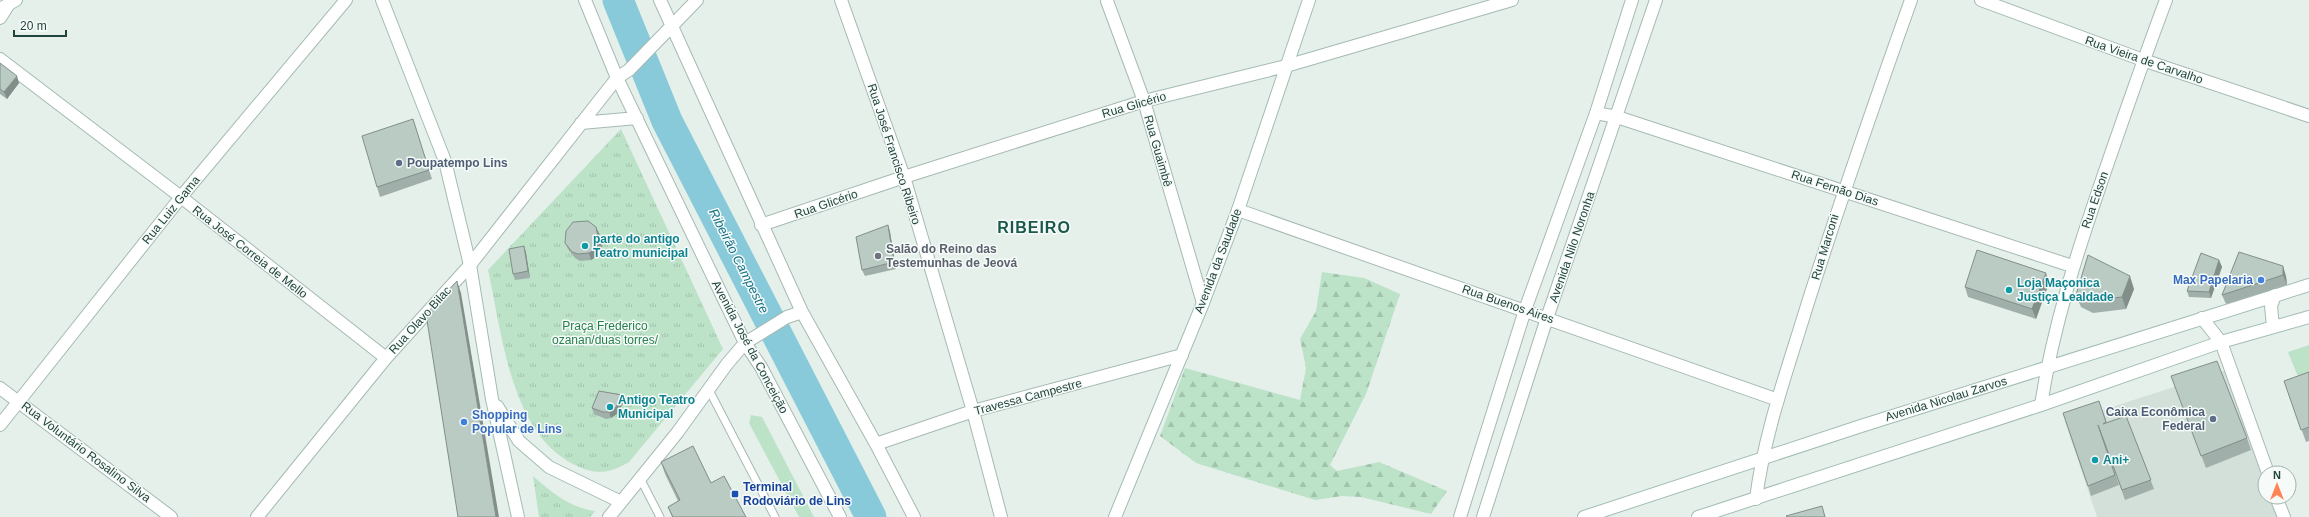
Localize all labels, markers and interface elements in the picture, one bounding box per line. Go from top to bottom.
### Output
scale bar [14,12,66,38]
text: 20 m [20,19,47,33]
street label: Rua Vieira de Carvalho [2083,33,2205,87]
street label: Rua José Francisco Ribeiro [865,82,924,227]
street label: Rua Glicério [1100,89,1168,121]
street label: Rua Guaimbê [1141,113,1175,189]
place label: Poupatempo Lins [407,156,508,170]
marker: Poupatempo Lins [394,158,404,168]
street label: Rua Fernão Dias [1790,167,1880,209]
street label: Rua Edson [2079,170,2111,230]
street label: Rua Luiz Gama [139,173,203,247]
street label: Rua Glicério [793,187,860,221]
street label: Avenida Nilo Noronha [1546,189,1598,304]
street label: Rua José Correia de Mello [190,203,311,301]
water label: Ribeirão Campestre [706,206,772,316]
street label: Avenida da Saudade [1192,206,1245,315]
street label: Rua Marconi [1808,212,1842,282]
district label: RIBEIRO [997,219,1071,236]
place label: parte do antigo Teatro municipal [593,232,688,260]
marker: parte do antigo Teatro municipal [580,241,590,251]
place label: Salão do Reino das Testemunhas de Jeová [886,242,1017,270]
marker: Salão do Reino das Testemunhas de Jeová [873,251,883,261]
place label: Max Papelaria [2173,273,2253,287]
marker: Max Papelaria [2256,275,2266,285]
place label: Loja Maçonica Justiça Lealdade [2017,276,2114,304]
street label: Avenida José da Conceição [709,278,791,416]
street label: Rua Buenos Aires [1460,282,1556,326]
street label: Rua Olavo Bilac [386,283,454,357]
marker: Loja Maçonica Justiça Lealdade [2004,285,2014,295]
park label: Praça Frederico ozanan/duas torres/ [552,319,659,347]
street label: Avenida Nicolau Zarvos [1883,374,2009,424]
street label: Travessa Campestre [973,376,1084,418]
place label: Antigo Teatro Municipal [618,393,695,421]
street label: Rua Voluntário Rosalino Silva [19,399,154,505]
marker: Antigo Teatro Municipal [605,402,615,412]
place label: Caixa Econômica Federal [2106,405,2205,433]
place label: Shopping Popular de Lins [472,408,562,436]
marker: Caixa Econômica Federal [2208,414,2218,424]
marker: Shopping Popular de Lins [459,417,469,427]
place label: Ani+ [2103,453,2129,467]
marker: Ani+ [2090,455,2100,465]
north arrow [2257,465,2297,505]
text: N [2273,469,2281,481]
place label: Terminal Rodoviário de Lins [743,480,851,508]
marker: Terminal Rodoviário de Lins [730,489,740,499]

